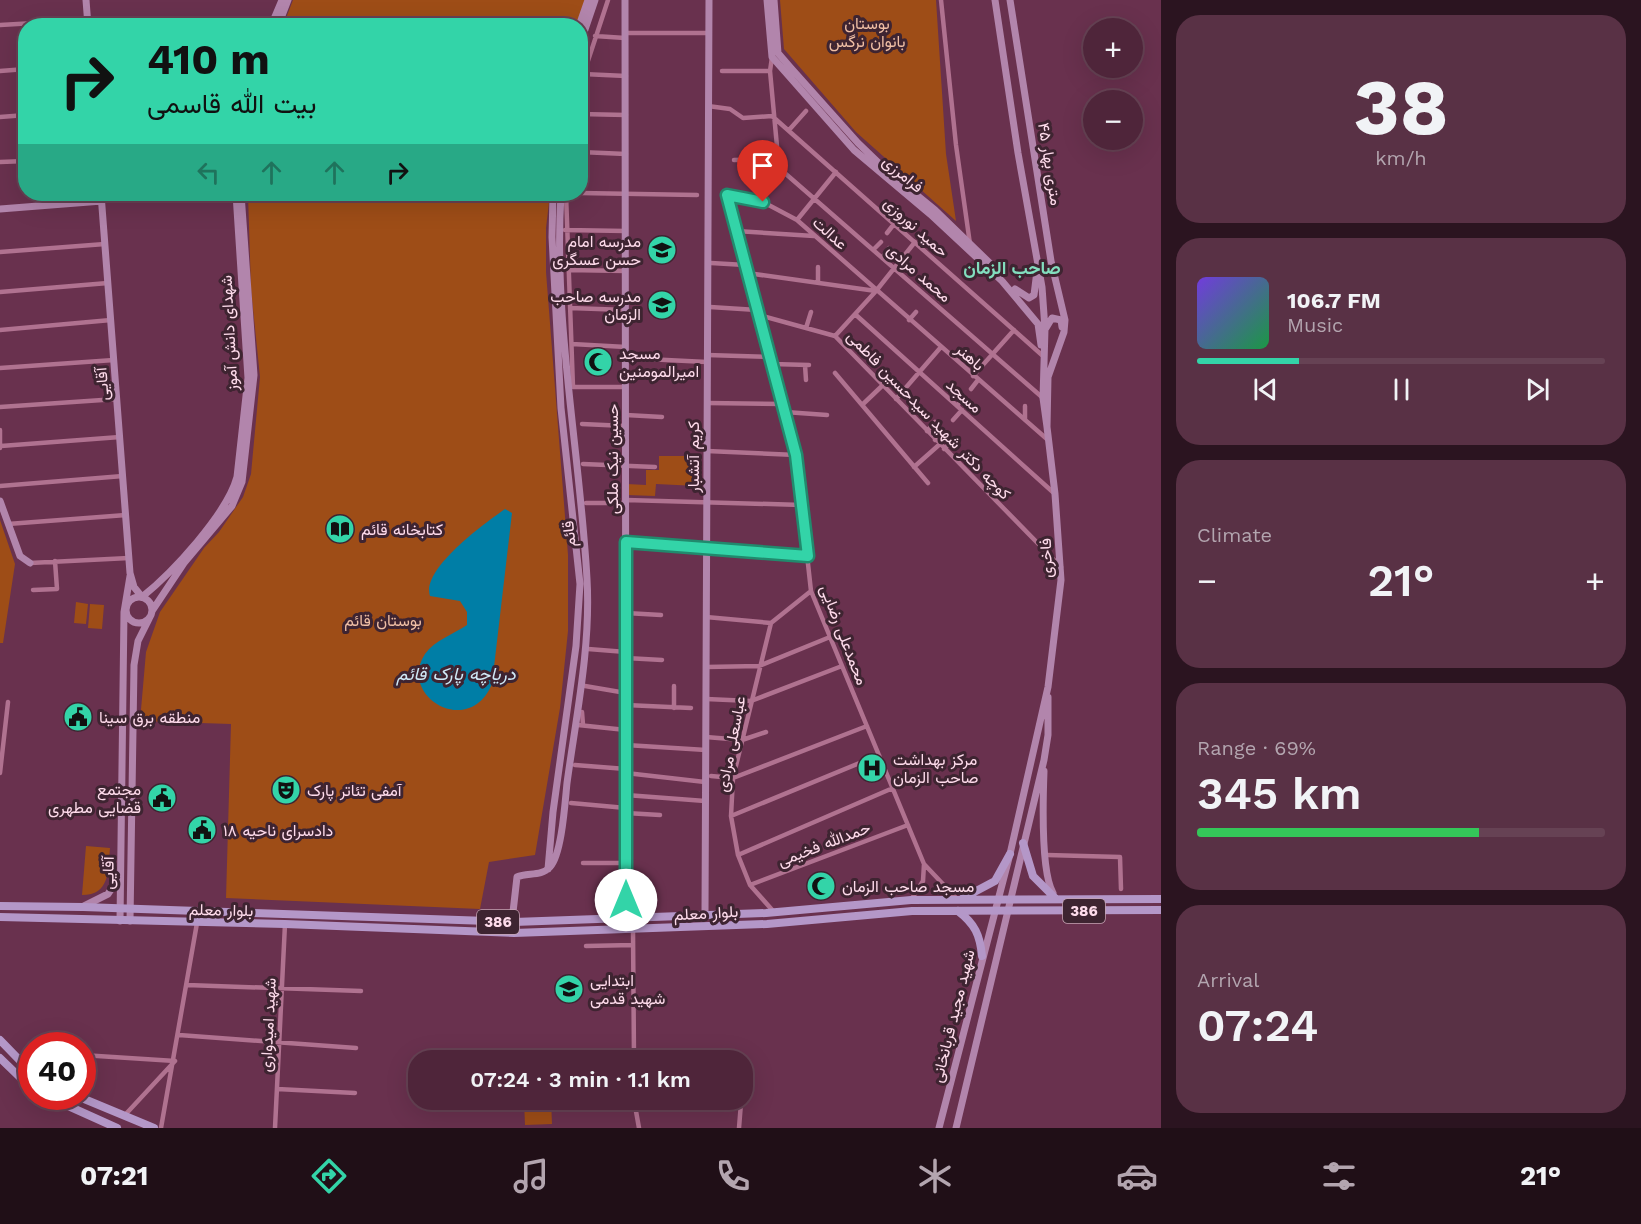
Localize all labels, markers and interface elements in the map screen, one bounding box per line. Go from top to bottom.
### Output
park label: بوستان بانوان نرگس [829,14,905,52]
map controls [1083,18,1143,150]
button: + [1083,18,1143,78]
text: 410 m [147,35,270,84]
icon: right [48,42,126,120]
text: 38 [1353,61,1449,153]
text: بیت الله قاسمی [147,88,316,120]
button: − [1083,90,1143,150]
street label: ۴۵ متری بهار [1033,121,1066,207]
pin [737,140,788,202]
text: km/h [1375,146,1427,170]
icon: arrive [746,149,779,182]
street label: فرامرزی [878,152,927,197]
icon: left [192,156,225,189]
icon: ahead [255,156,288,189]
icon: ahead [318,156,351,189]
icon: right [381,156,414,189]
street label: حمید نوروزی [879,193,952,262]
street label: عدالت [809,213,851,253]
place label: مدرسه امام حسن عسگری [552,232,641,270]
school or university icon: مدرسه امام حسن عسگری [646,234,678,266]
street label: محمد مرادی [882,240,955,307]
district label: صاحب الزمان [963,257,1061,279]
street label: شهدای دانش آموز [216,275,243,392]
place label: مدرسه صاحب الزمان [550,287,641,325]
text: 106.7 FM [1287,288,1381,313]
school or university icon: مدرسه صاحب الزمان [646,289,678,321]
text: Music [1287,313,1343,337]
street label: کوچه دکتر شهید سیدحسین فاطمی [842,327,1015,505]
street label: باهنر [950,339,988,375]
place label: مسجد امیرالمومنین [619,344,699,382]
mosque icon: مسجد امیرالمومنین [582,346,614,378]
street label: آقایی [91,365,114,401]
icon: previous [1249,373,1282,406]
icon: pause [1385,373,1418,406]
icon: next [1521,373,1554,406]
street label: مسجد [942,375,986,417]
street label: حسین نیک ملکی [603,403,623,514]
street label: کریم آتشبار [684,421,704,494]
library icon: کتابخانه قائم [324,513,356,545]
place label: کتابخانه قائم [361,520,443,540]
street label: قائم [558,520,581,548]
text: Climate [1197,523,1272,547]
street label: فاخری [1036,538,1057,578]
text: 21° [1367,554,1435,607]
text: − [1197,561,1217,600]
text: + [1585,561,1605,600]
street label: محمدعلی رضایی [815,582,872,688]
park label: بوستان قائم [344,611,422,631]
water label: دریاچه پارک قائم [395,663,516,686]
street label: عباسعلی مرادی [712,695,751,794]
public building icon: منطقه برق سینا [62,701,94,733]
place label: منطقه برق سینا [99,708,200,728]
text: Range · 69% [1197,736,1316,760]
place label: مرکز بهداشت صاحب الزمان [893,750,978,788]
hospital icon: مرکز بهداشت صاحب الزمان [856,752,888,784]
text: 345 km [1197,767,1362,820]
theatre icon: آمفی تئاتر پارک [270,774,302,806]
place label: مجتمع قضایی مطهری [48,780,141,818]
place label: آمفی تئاتر پارک [307,781,403,802]
public building icon: مجتمع قضایی مطهری [146,782,178,814]
public building icon: دادسرای ناحیه ۱۸ [186,814,218,846]
street label: حمدالله فخیمی [775,818,874,871]
place label: دادسرای ناحیه ۱۸ [223,821,333,841]
street label: آقایی [98,855,119,890]
position arrow [594,868,658,932]
mosque icon: مسجد صاحب الزمان [805,870,837,902]
place label: مسجد صاحب الزمان [842,877,974,897]
road number: 386 [1063,899,1105,923]
street label: بلوار معلم [189,900,253,921]
street label: بلوار معلم [673,902,739,925]
road number: 386 [477,910,519,934]
street label: شهید مجید قربانخانی [927,948,980,1085]
text: Arrival [1197,968,1259,992]
place label: ابتدایی شهید قدمی [590,971,665,1009]
school or university icon: ابتدایی شهید قدمی [553,973,585,1005]
street label: شهيد امیدواری [256,977,281,1073]
text: 07:24 [1197,999,1318,1052]
speed limit sign: 40 [18,1032,96,1110]
text: 07:24 · 3 min · 1.1 km [470,1067,691,1092]
icon: directions [308,1155,350,1197]
icon: music [510,1155,552,1197]
icon: phone [712,1155,754,1197]
icon: climate [914,1155,956,1197]
icon: car [1116,1155,1158,1197]
icon: filters [1318,1155,1360,1197]
text: 07:21 [80,1160,148,1192]
text: 21° [1520,1160,1561,1192]

